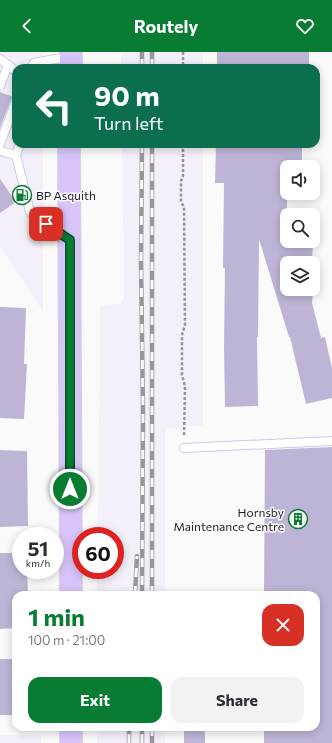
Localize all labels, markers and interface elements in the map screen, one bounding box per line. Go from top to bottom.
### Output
icon: back [16,15,38,37]
text: Routely [134,15,198,37]
icon: heart [294,15,316,37]
text: 90 m [94,78,160,112]
icon: left [28,80,80,132]
text: Turn left [94,112,163,134]
map controls [280,160,320,296]
button: sound [280,160,320,200]
fuel station icon: BP Asquith [11,184,33,206]
place label: BP Asquith [36,188,96,202]
pin [29,207,63,241]
button: search [280,208,320,248]
icon: arrive [35,213,57,235]
button: layers [280,256,320,296]
position arrow [49,468,91,510]
place label: Hornsby Maintenance Centre [173,505,284,533]
building icon: Hornsby Maintenance Centre [287,508,309,530]
speed limit sign: 60 [72,527,124,579]
text: 51 [28,536,48,560]
text: km/h [26,557,50,569]
text: 1 min [28,602,85,631]
button: close [262,604,304,646]
text: 100 m · 21:00 [28,632,105,648]
button: Exit [28,677,162,723]
button: Share [170,677,304,723]

